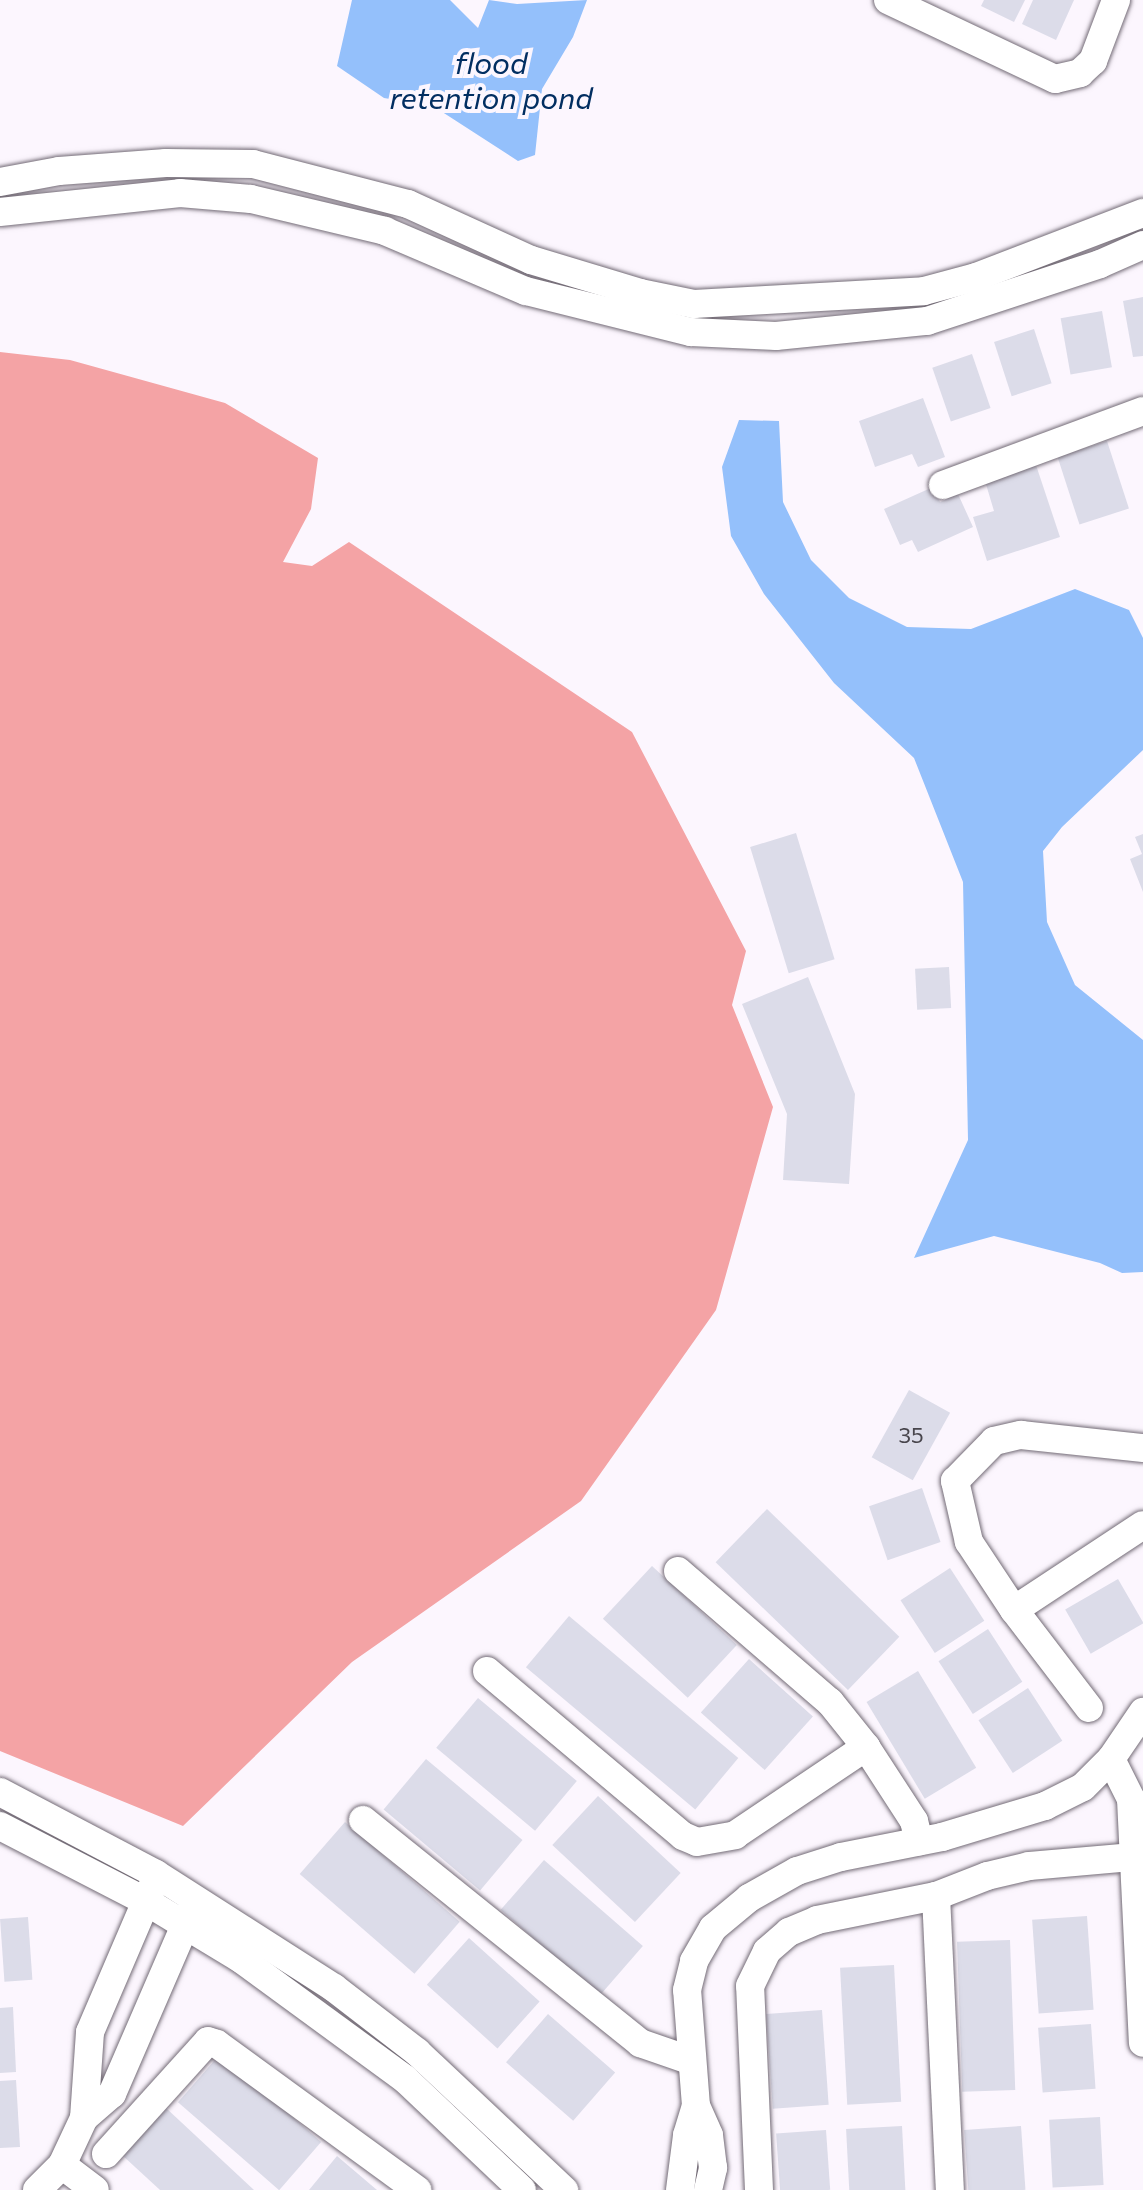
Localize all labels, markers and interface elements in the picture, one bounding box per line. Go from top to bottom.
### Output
water label: flood retention pond [389,44,593,114]
house number: 35 [898,1422,924,1448]

